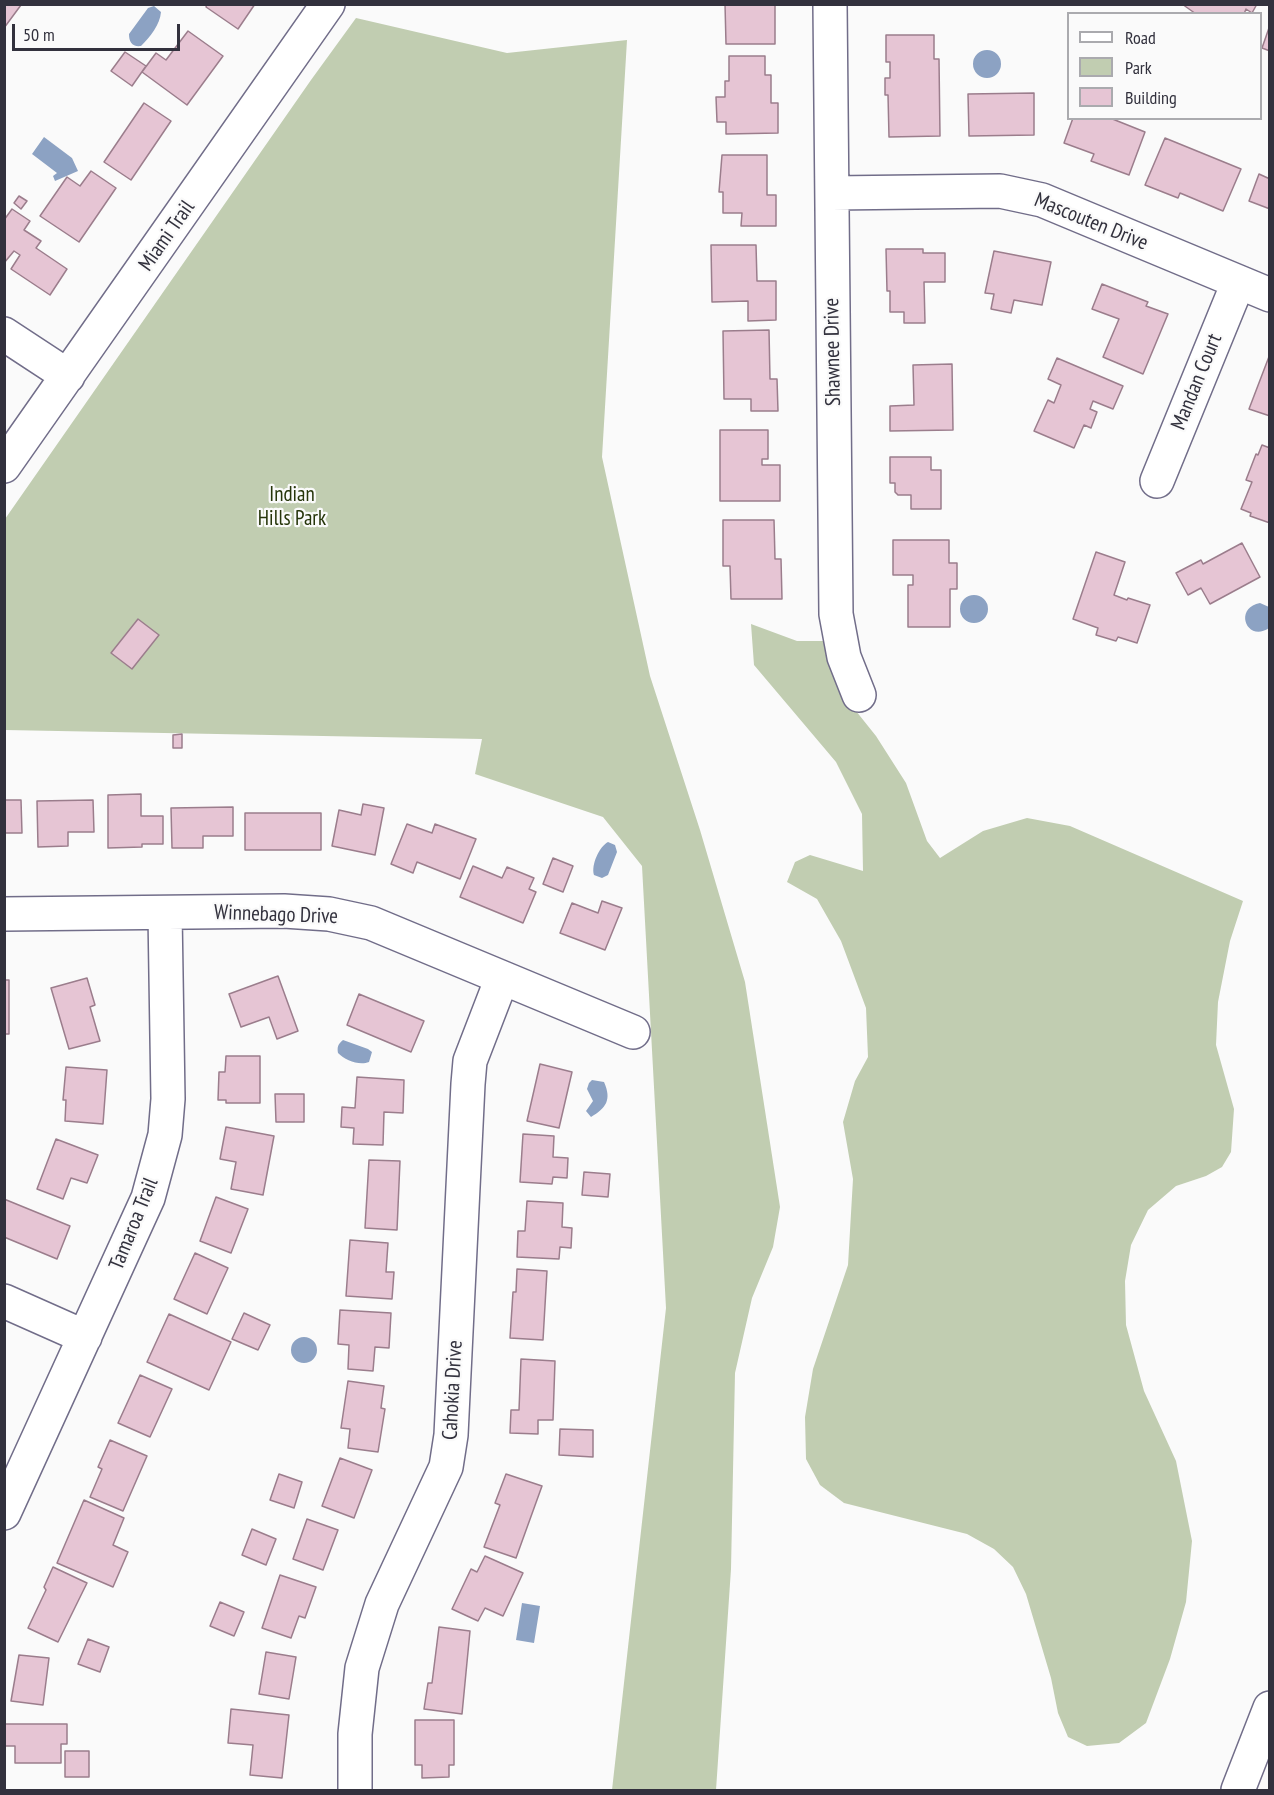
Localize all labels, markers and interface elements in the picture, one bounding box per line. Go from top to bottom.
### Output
scale bar [15,12,183,50]
legend [1067,12,1262,120]
text: 50 m [23,23,55,46]
text: Road [1125,26,1156,49]
text: Park [1125,56,1152,79]
text: Building [1125,86,1177,109]
street label: Mascouten Drive [1031,188,1151,256]
street label: Miami Trail [134,196,200,276]
street label: Shawnee Drive [819,298,847,406]
street label: Mandan Court [1166,330,1228,434]
park label: Indian Hills Park [258,482,326,532]
street label: Winnebago Drive [214,900,338,930]
street label: Tamaroa Trail [104,1174,164,1274]
street label: Cahokia Drive [438,1340,468,1440]

